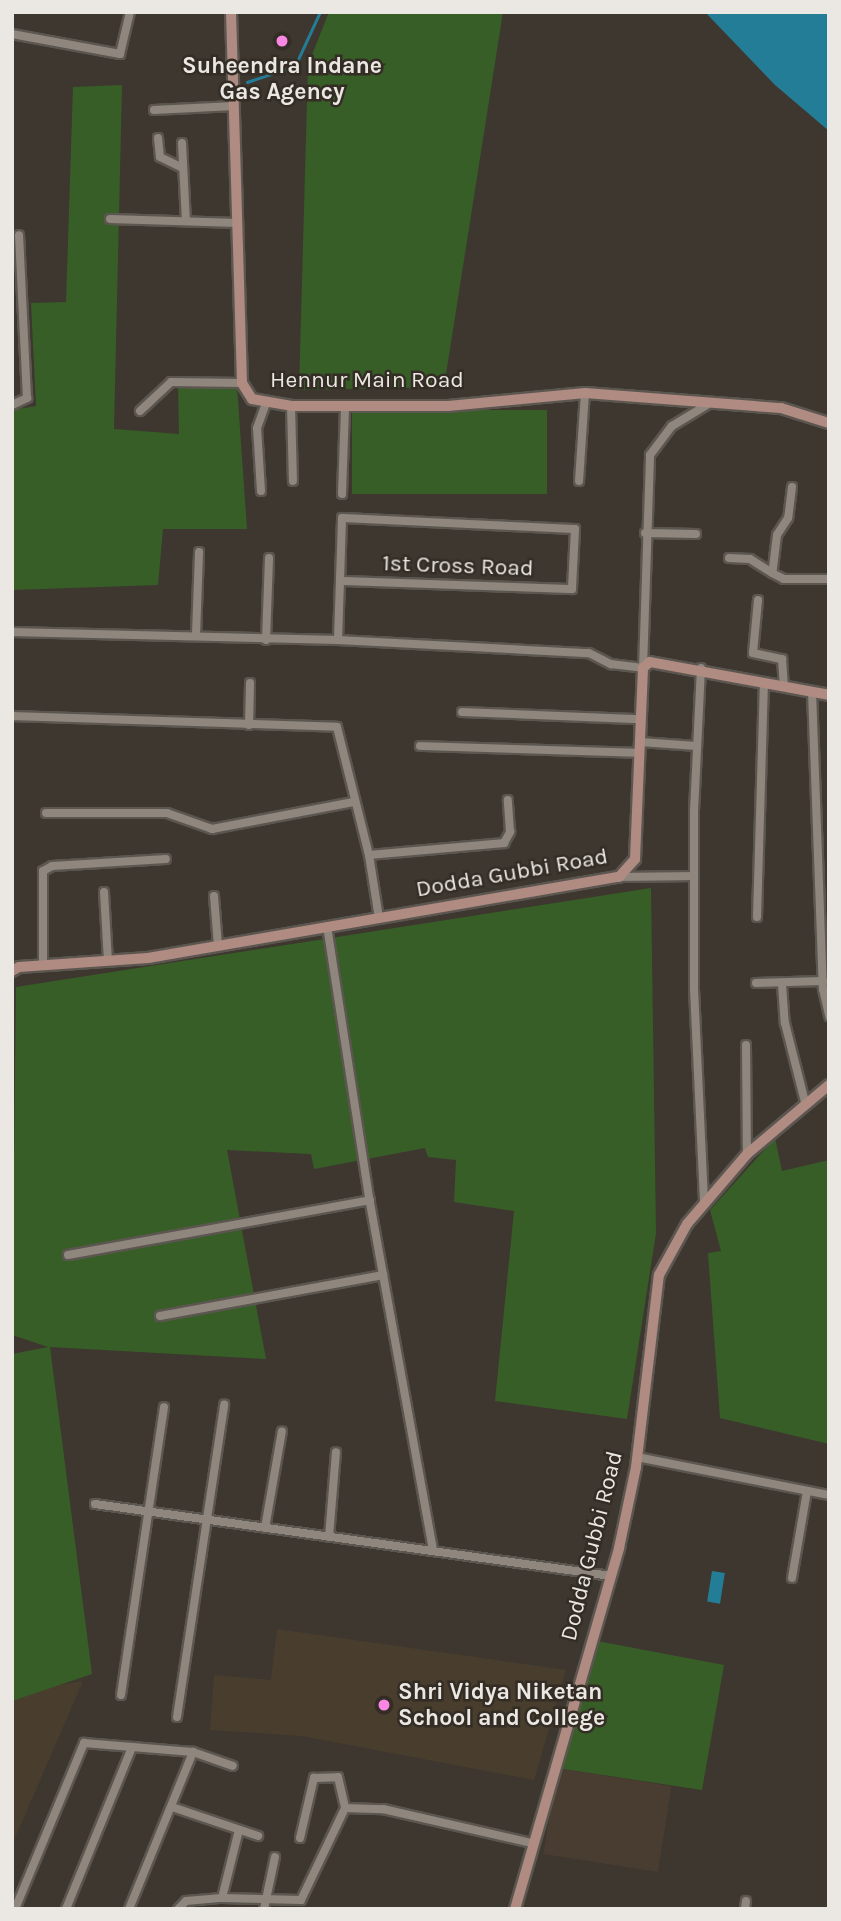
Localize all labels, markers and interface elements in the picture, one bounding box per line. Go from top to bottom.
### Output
marker: Suheendra Indane Gas Agency [274,33,290,49]
place label: Suheendra Indane Gas Agency [182,52,382,106]
street label: Hennur Main Road [270,366,464,394]
street label: 1st Cross Road [382,550,534,582]
street label: Dodda Gubbi Road [414,843,610,903]
street label: Dodda Gubbi Road [555,1448,629,1644]
place label: Shri Vidya Niketan School and College [398,1678,605,1732]
marker: Shri Vidya Niketan School and College [376,1697,392,1713]

